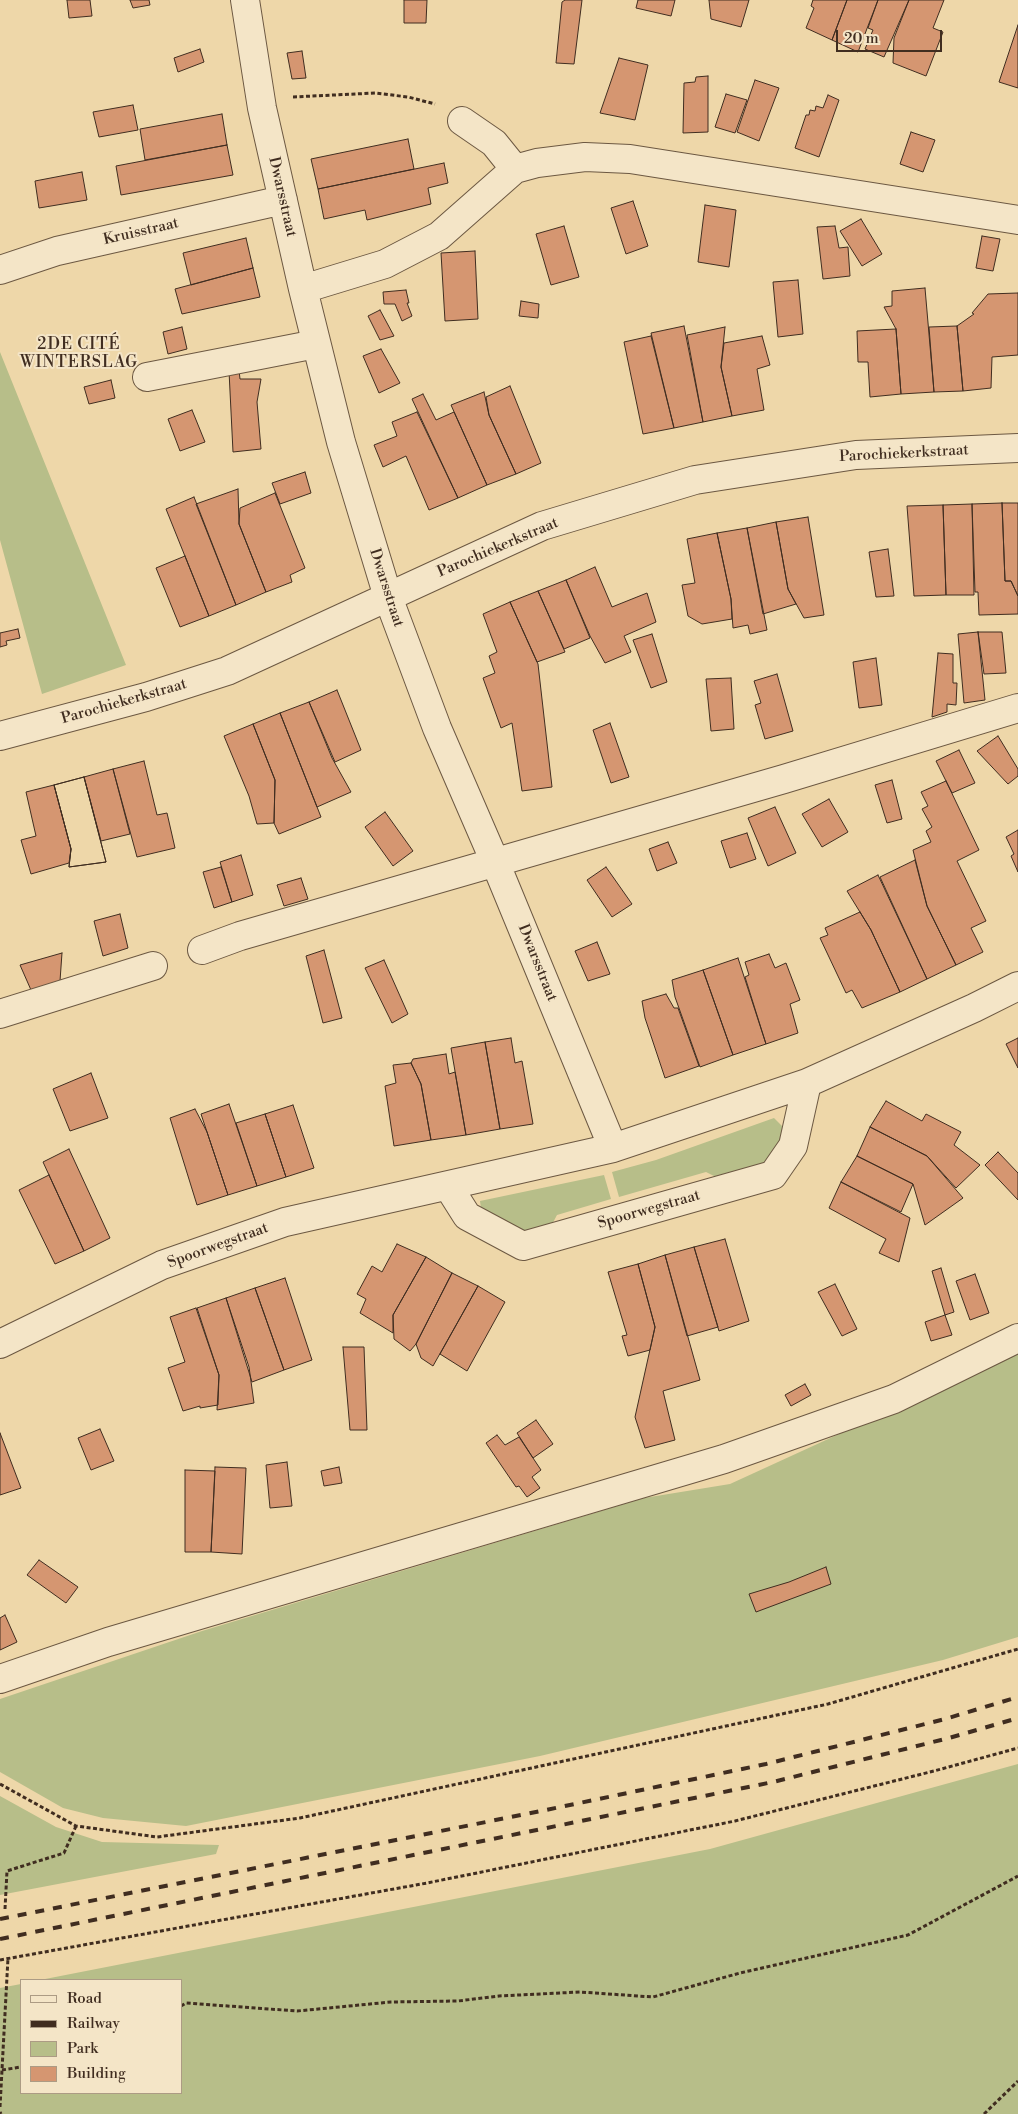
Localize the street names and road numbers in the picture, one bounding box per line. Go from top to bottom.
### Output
street label: Dwarsstraat [264,155,300,239]
street label: Kruisstraat [102,215,180,249]
street label: Parochiekerkstraat [839,442,969,466]
street label: Parochiekerkstraat [435,514,561,582]
street label: Dwarsstraat [365,546,407,630]
street label: Parochiekerkstraat [59,675,189,729]
street label: Dwarsstraat [513,922,561,1004]
street label: Spoorwegstraat [596,1187,702,1233]
street label: Spoorwegstraat [165,1219,271,1273]

